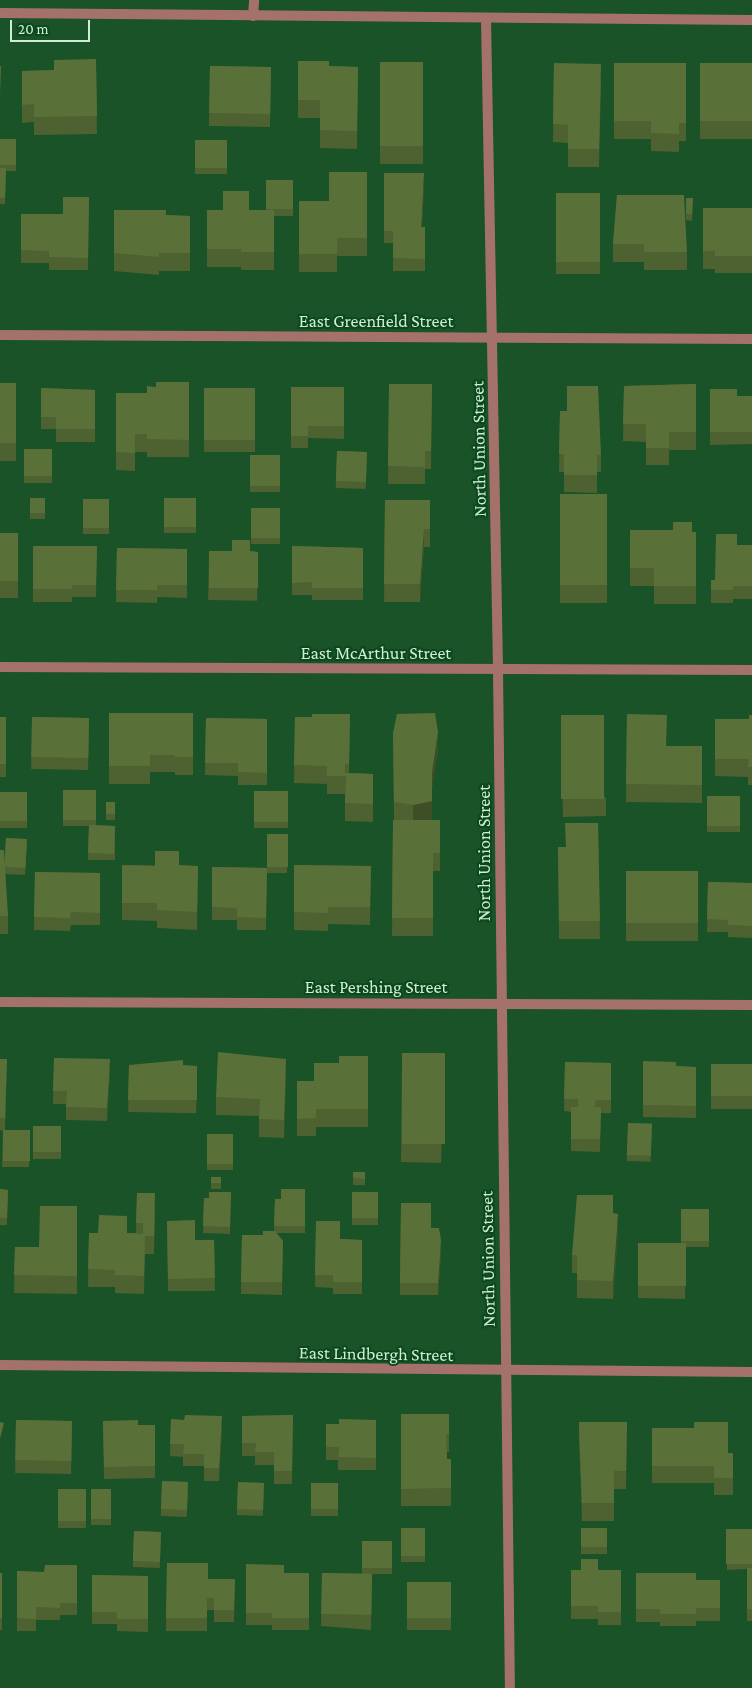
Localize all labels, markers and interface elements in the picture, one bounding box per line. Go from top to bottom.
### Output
scale bar [12,10,92,42]
text: 20 m [18,21,49,37]
street label: East Greenfield Street [299,310,453,332]
street label: North Union Street [467,381,491,517]
street label: East McArthur Street [301,642,451,664]
street label: North Union Street [473,785,495,921]
street label: East Pershing Street [305,976,447,998]
street label: North Union Street [476,1191,500,1327]
street label: East Lindbergh Street [299,1342,453,1366]

